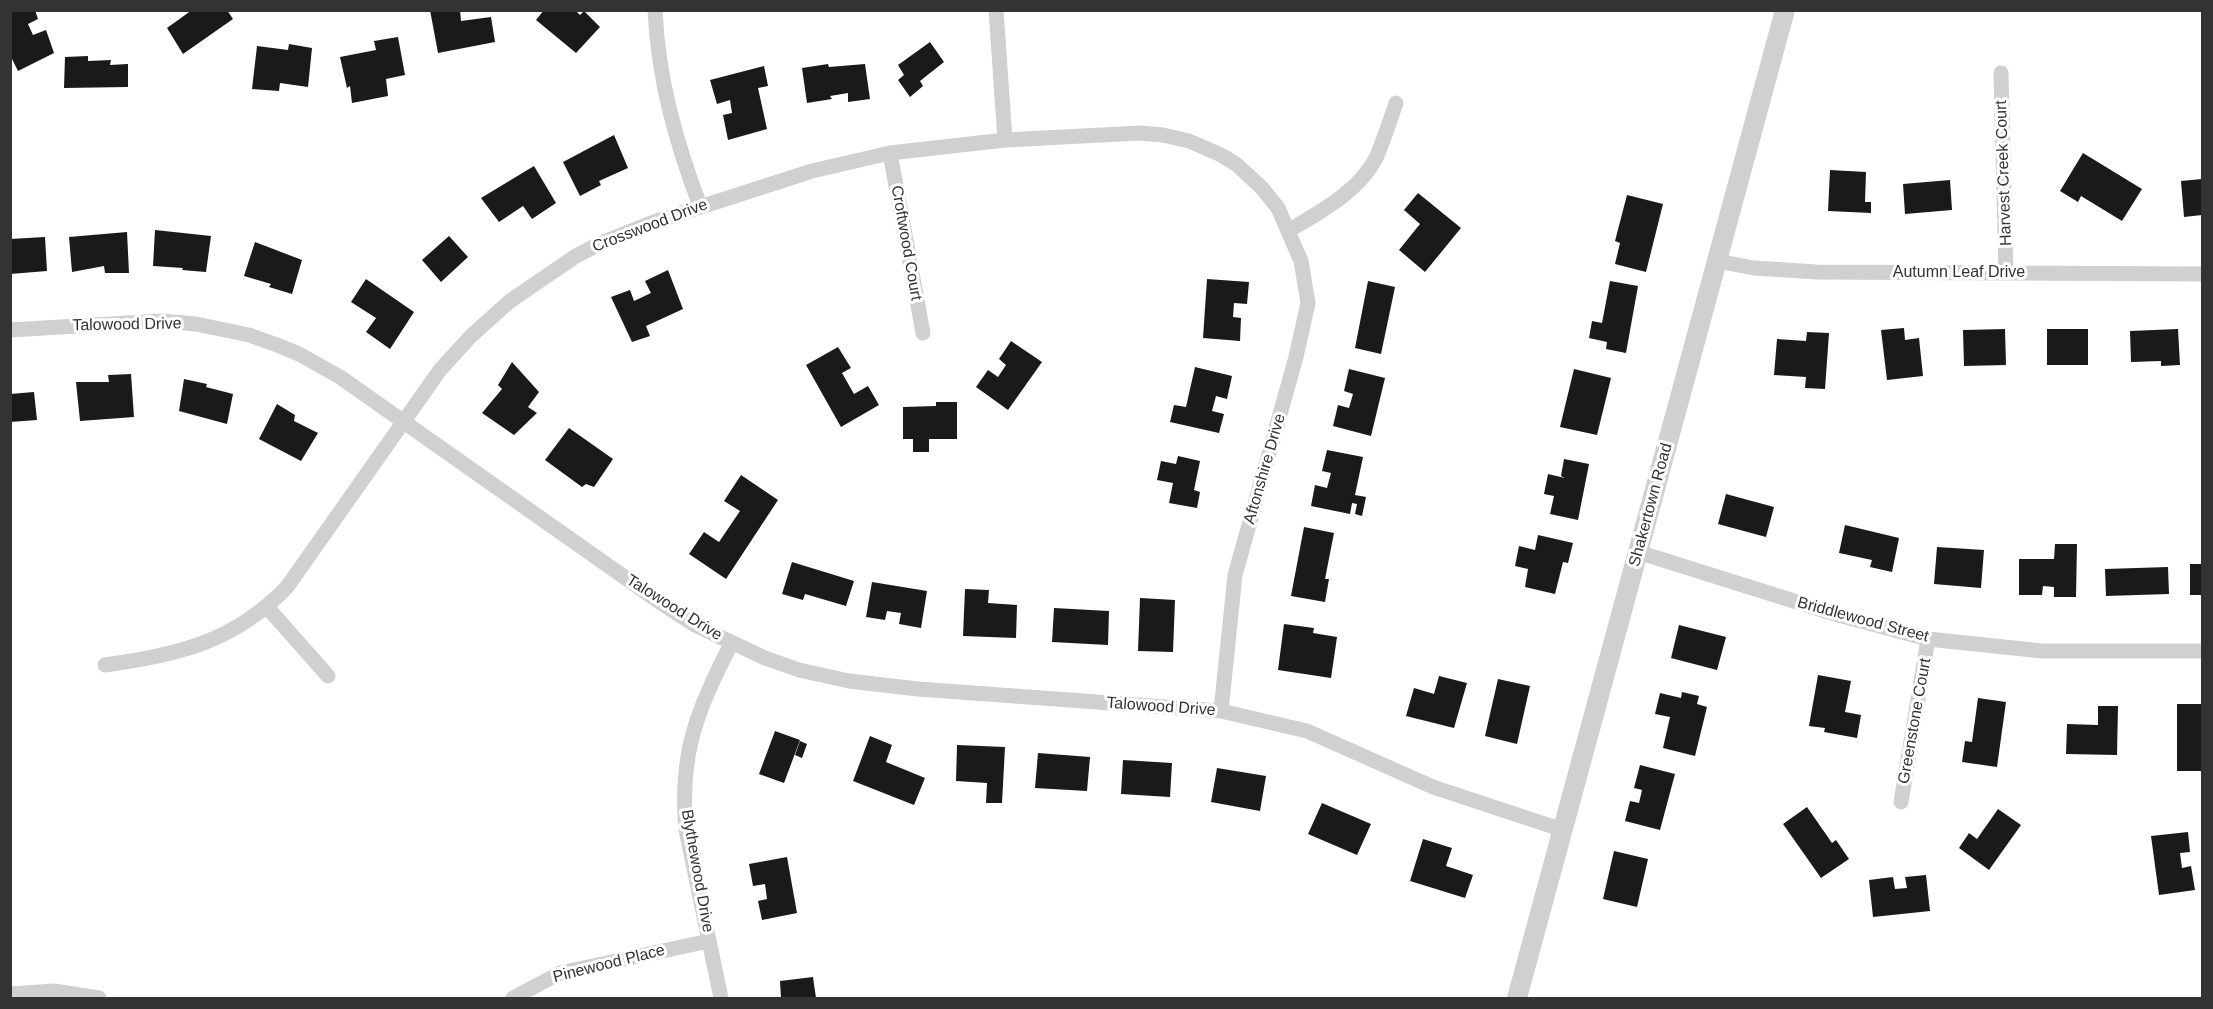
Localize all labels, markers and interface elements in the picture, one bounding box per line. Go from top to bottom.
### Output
street label: Harvest Creek Court [1992,100,2016,246]
street label: Croftwood Court [886,184,926,302]
street label: Crosswood Drive [590,195,710,257]
street label: Autumn Leaf Drive [1893,263,2025,283]
street label: Talowood Drive [72,314,182,336]
street label: Aftonshire Drive [1240,412,1290,526]
street label: Shakertown Road [1625,441,1677,569]
street label: Talowood Drive [623,571,725,645]
street label: Briddlewood Street [1795,593,1931,647]
street label: Greenstone Court [1895,657,1935,785]
street label: Talowood Drive [1106,694,1216,720]
street label: Blythewood Drive [677,808,717,934]
street label: Pinewood Place [551,941,667,987]

